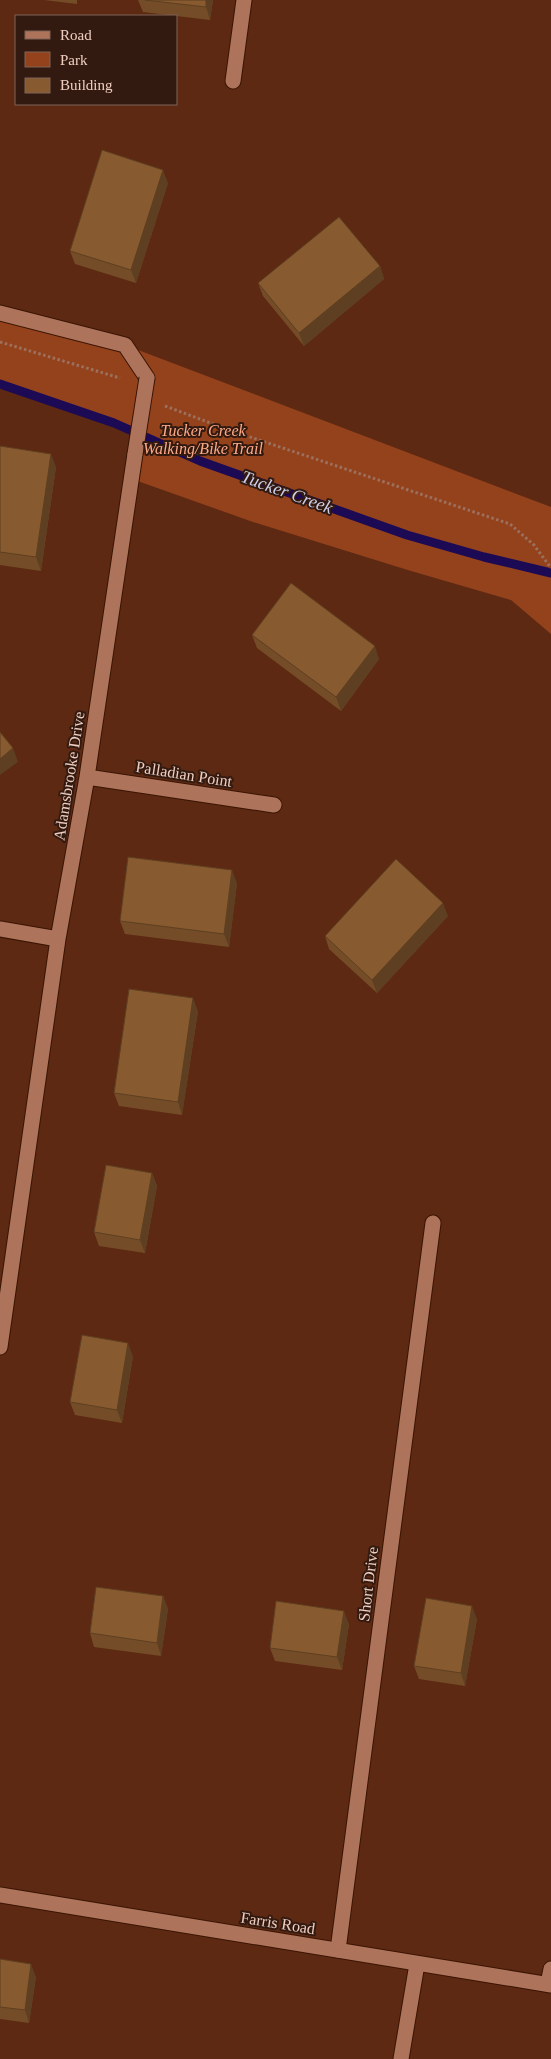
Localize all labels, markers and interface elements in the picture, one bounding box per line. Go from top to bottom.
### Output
legend [15,15,178,105]
text: Road [60,27,92,43]
text: Park [60,52,88,68]
text: Building [60,77,113,93]
park label: Tucker Creek Walking/Bike Trail [143,422,263,458]
water label: Tucker Creek [239,466,336,518]
street label: Adamsbrooke Drive [50,710,88,842]
street label: Palladian Point [135,758,234,790]
street label: Short Drive [355,1546,381,1622]
street label: Farris Road [240,1909,316,1937]

